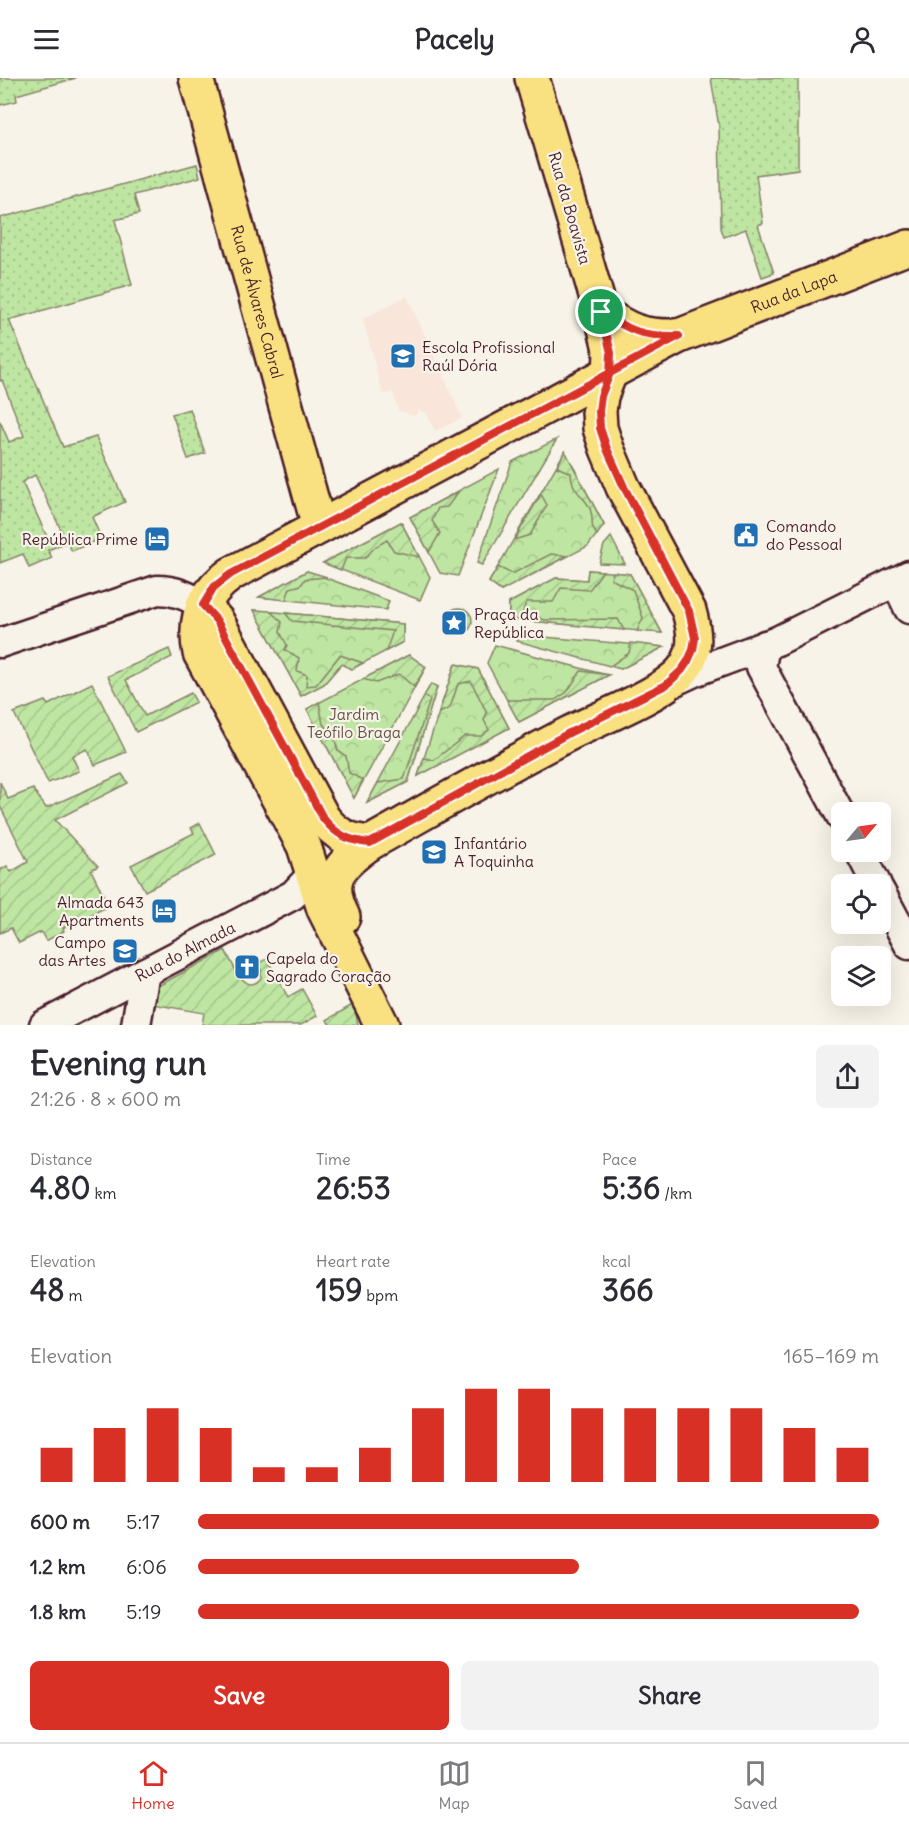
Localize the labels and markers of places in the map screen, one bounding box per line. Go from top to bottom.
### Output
pin [575,286,626,337]
place label: Escola Profissional Raúl Dória [422,337,555,375]
school or university icon: Escola Profissional Raúl Dória [388,341,418,371]
place label: Comando do Pessoal [766,516,842,554]
public building icon: Comando do Pessoal [731,520,761,550]
hotel icon: República Prime [142,524,172,554]
place label: República Prime [22,529,138,549]
place label: Praça da República [474,604,544,642]
place icon: Praça da República [439,608,469,638]
place label: Infantário A Toquinha [454,833,534,871]
school or university icon: Infantário A Toquinha [419,837,449,867]
place label: Almada 643 Apartments [57,892,144,930]
hotel icon: Almada 643 Apartments [149,896,179,926]
place label: Campo das Artes [38,932,106,970]
school or university icon: Campo das Artes [110,936,140,966]
place label: Capela do Sagrado Coração [266,948,391,986]
church icon: Capela do Sagrado Coração [232,952,262,982]

